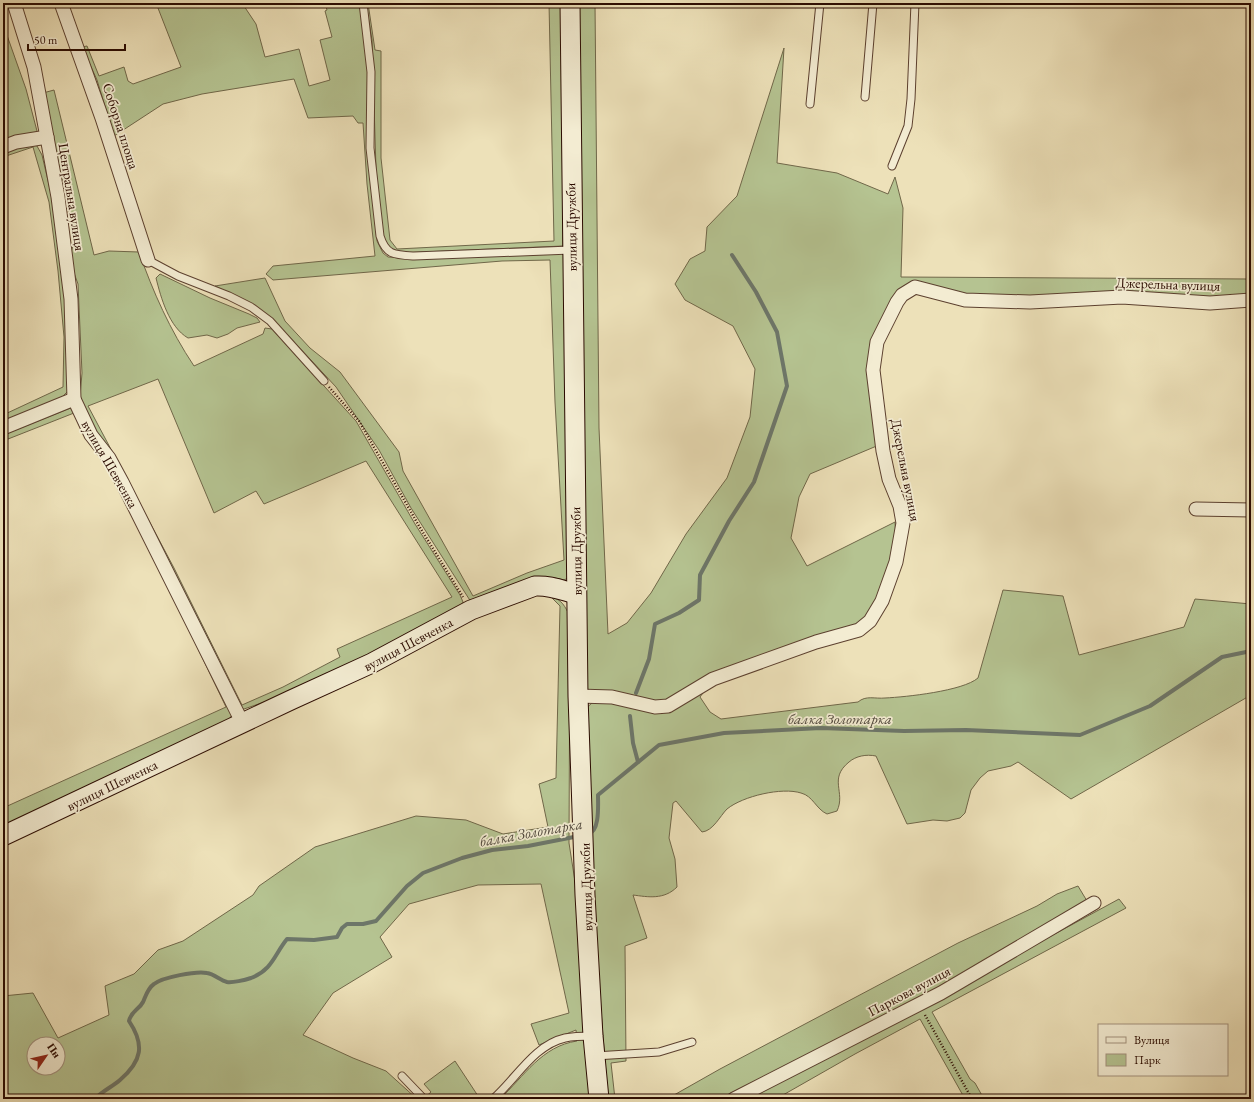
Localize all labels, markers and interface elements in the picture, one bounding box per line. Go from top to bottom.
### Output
scale bar [28,26,125,52]
text: 50 m [34,32,58,48]
street label: Соборна площа [99,81,143,172]
street label: Центральна вулиця [55,142,89,252]
street label: вулиця Дружби [561,182,581,271]
street label: Джерельна вулиця [1115,273,1221,295]
street label: вулиця Шевченка [78,417,143,512]
street label: Джерельна вулиця [887,417,925,523]
street label: вулиця Дружби [566,506,586,595]
street label: вулиця Шевченка [360,613,456,675]
water label: балка Золотарка [788,709,892,728]
street label: вулиця Шевченка [64,755,161,815]
water label: балка Золотарка [478,814,584,850]
street label: вулиця Дружби [575,842,597,932]
street label: Паркова вулиця [865,962,953,1020]
legend [1098,1024,1228,1076]
text: Вулиця [1134,1032,1170,1048]
north arrow [26,1036,66,1076]
text: Пн [44,1040,65,1061]
text: Парк [1134,1052,1161,1068]

